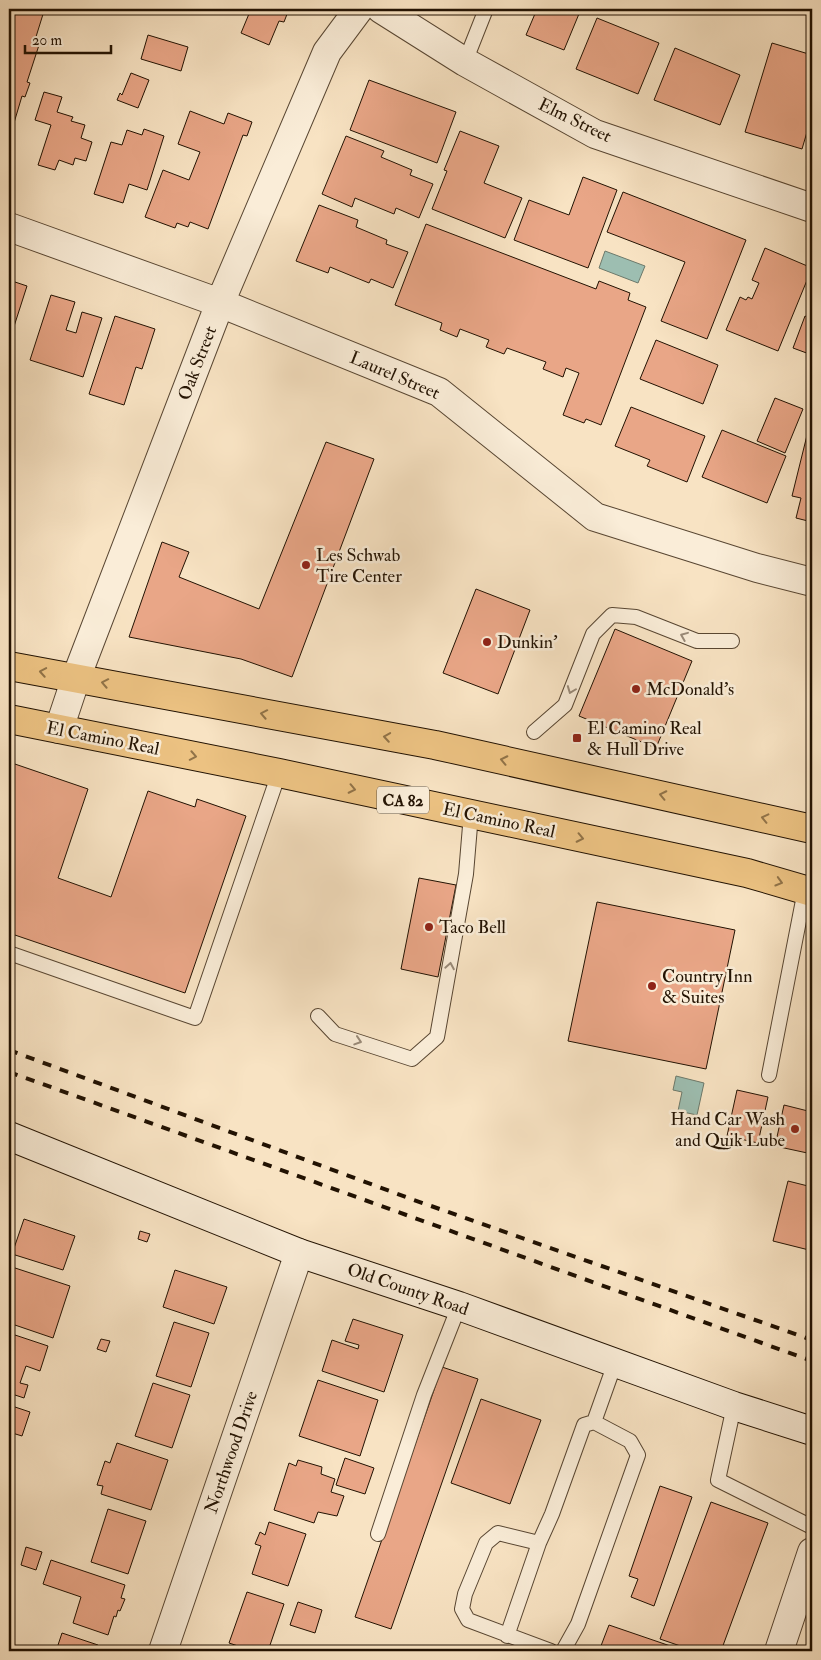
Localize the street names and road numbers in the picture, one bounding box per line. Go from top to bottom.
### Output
street label: Elm Street [534,93,615,148]
street label: Oak Street [173,323,222,404]
street label: Laurel Street [346,346,443,405]
street label: El Camino Real [44,716,162,761]
road number: CA 82 [377,786,429,814]
street label: El Camino Real [440,797,558,844]
street label: Old County Road [344,1258,472,1321]
street label: Northwood Drive [200,1387,263,1517]

